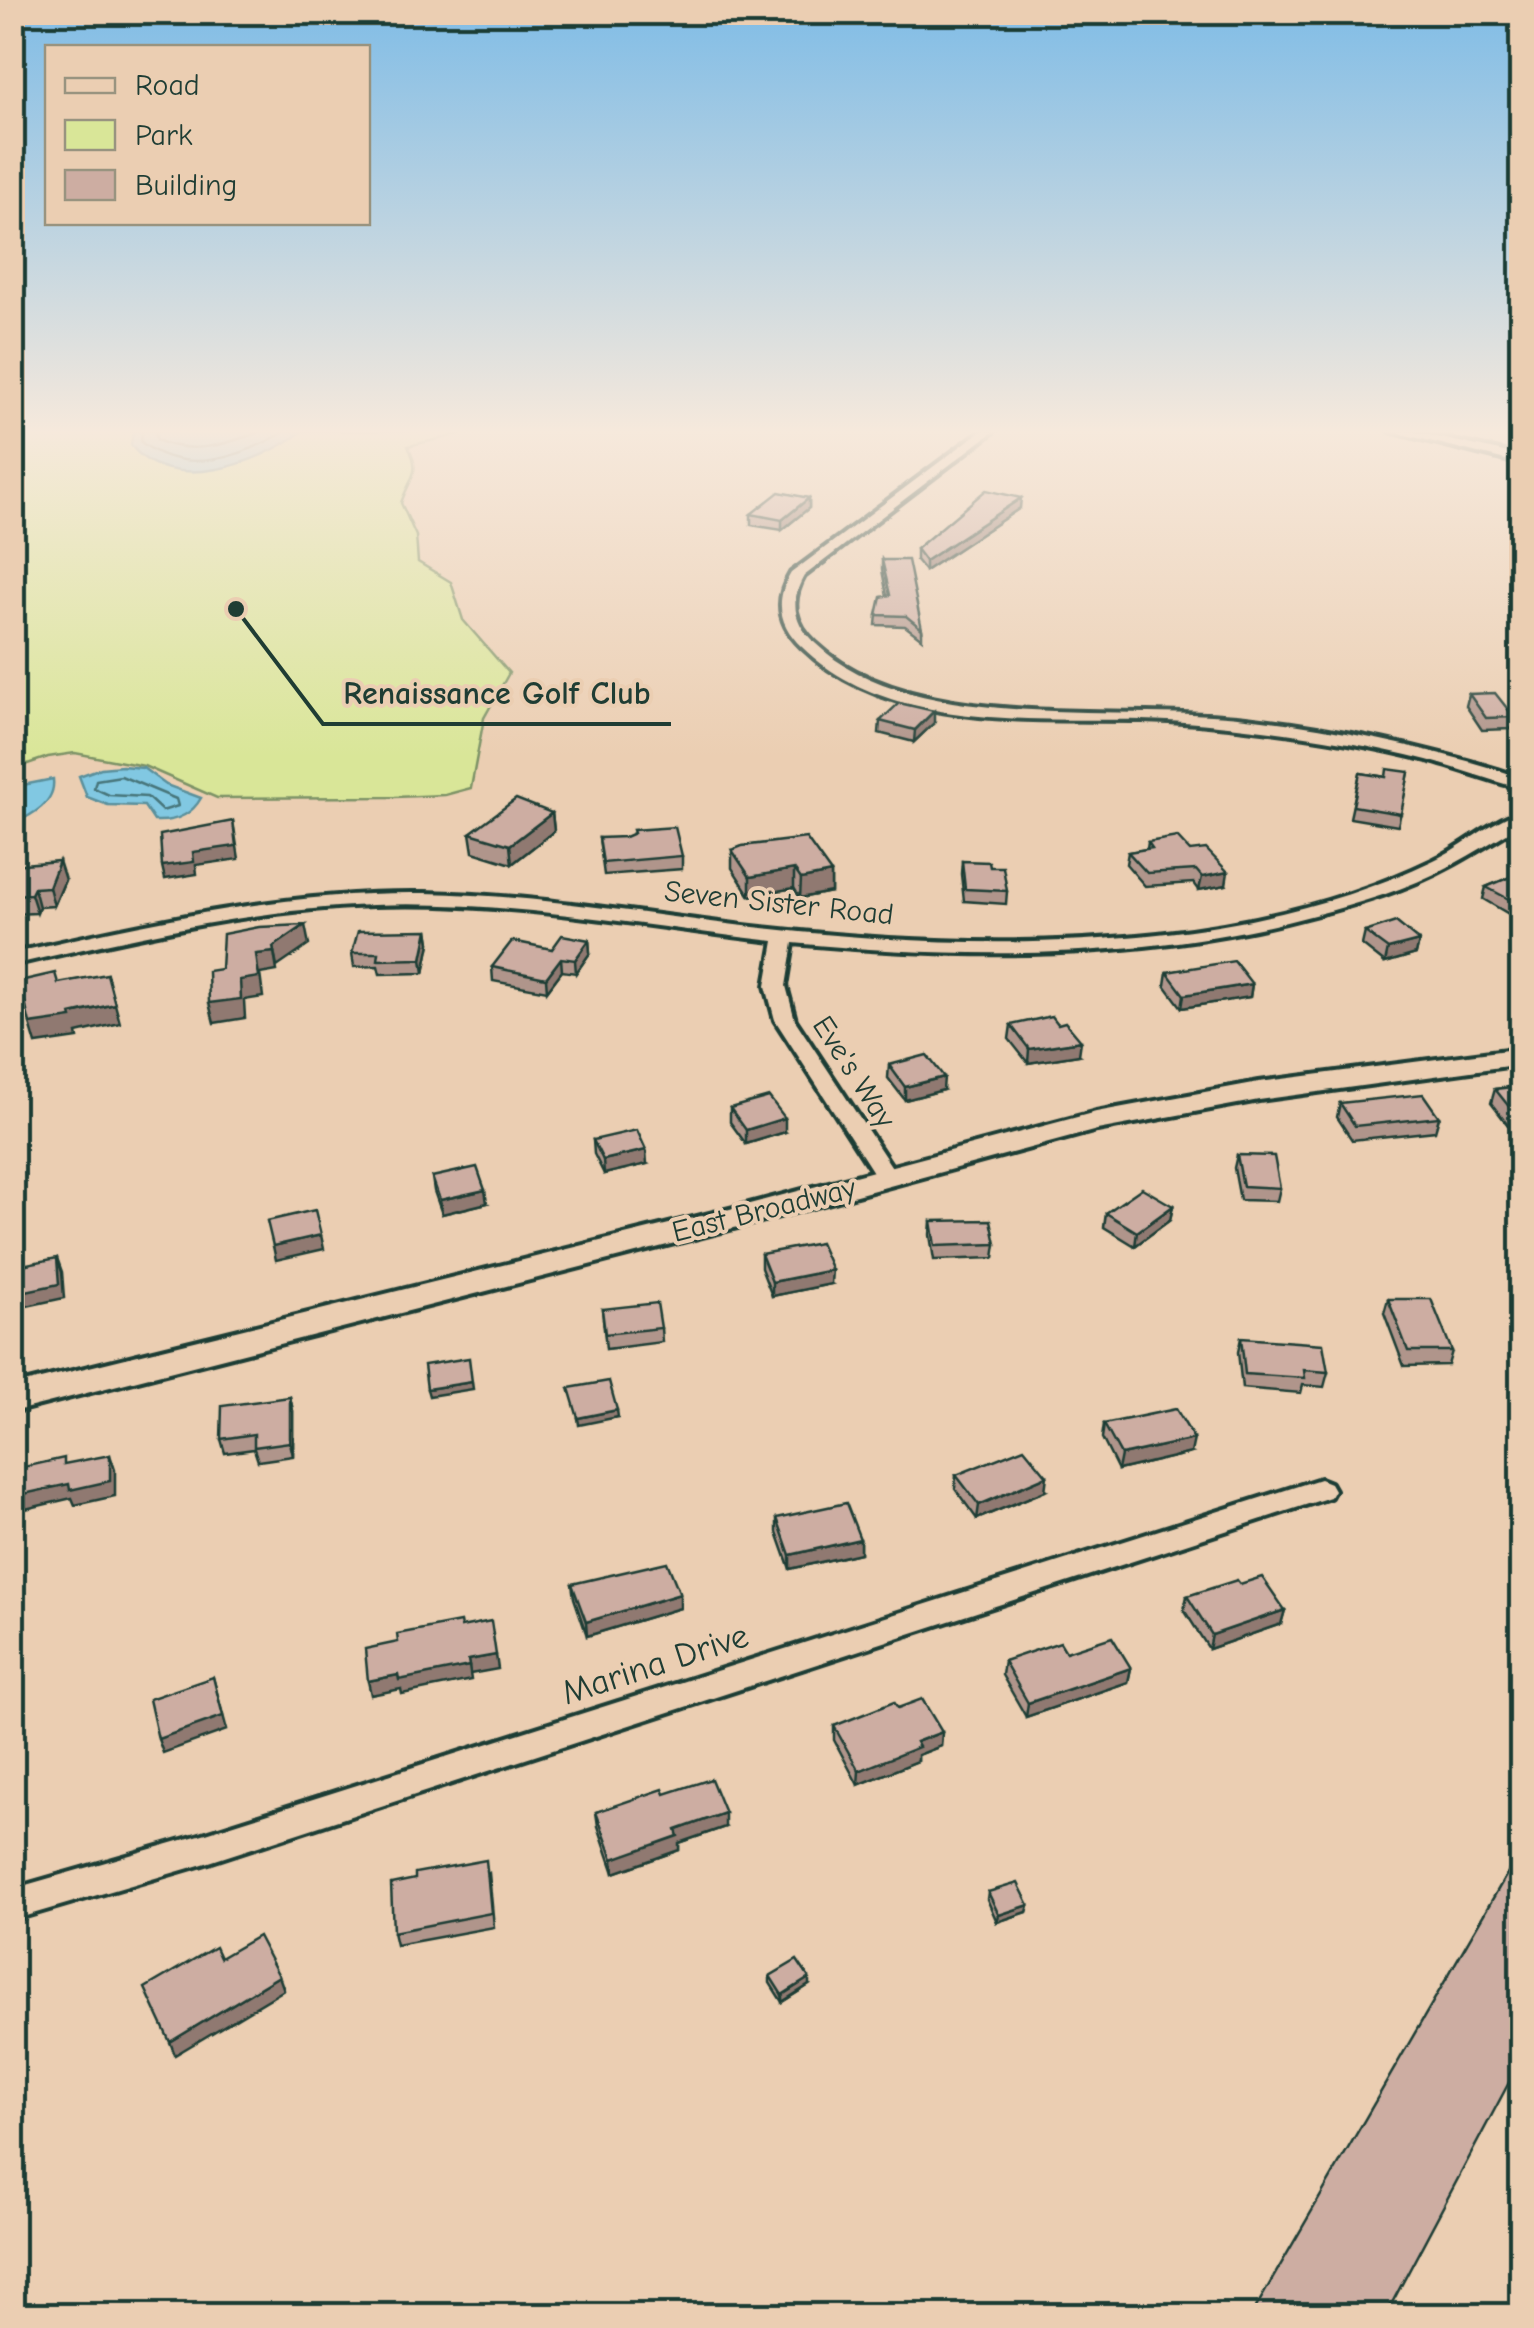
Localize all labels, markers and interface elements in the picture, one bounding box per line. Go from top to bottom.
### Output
legend [45,45,370,225]
text: Road [135,68,200,103]
text: Park [135,118,193,153]
text: Building [135,168,238,203]
callout: Renaissance Golf Club [323,662,671,724]
text: Renaissance Golf Club [343,675,651,712]
street label: Seven Sister Road [663,874,895,932]
street label: Eve's Way [805,1010,903,1135]
street label: East Broadway [668,1170,860,1250]
street label: Marina Drive [557,1615,753,1713]

